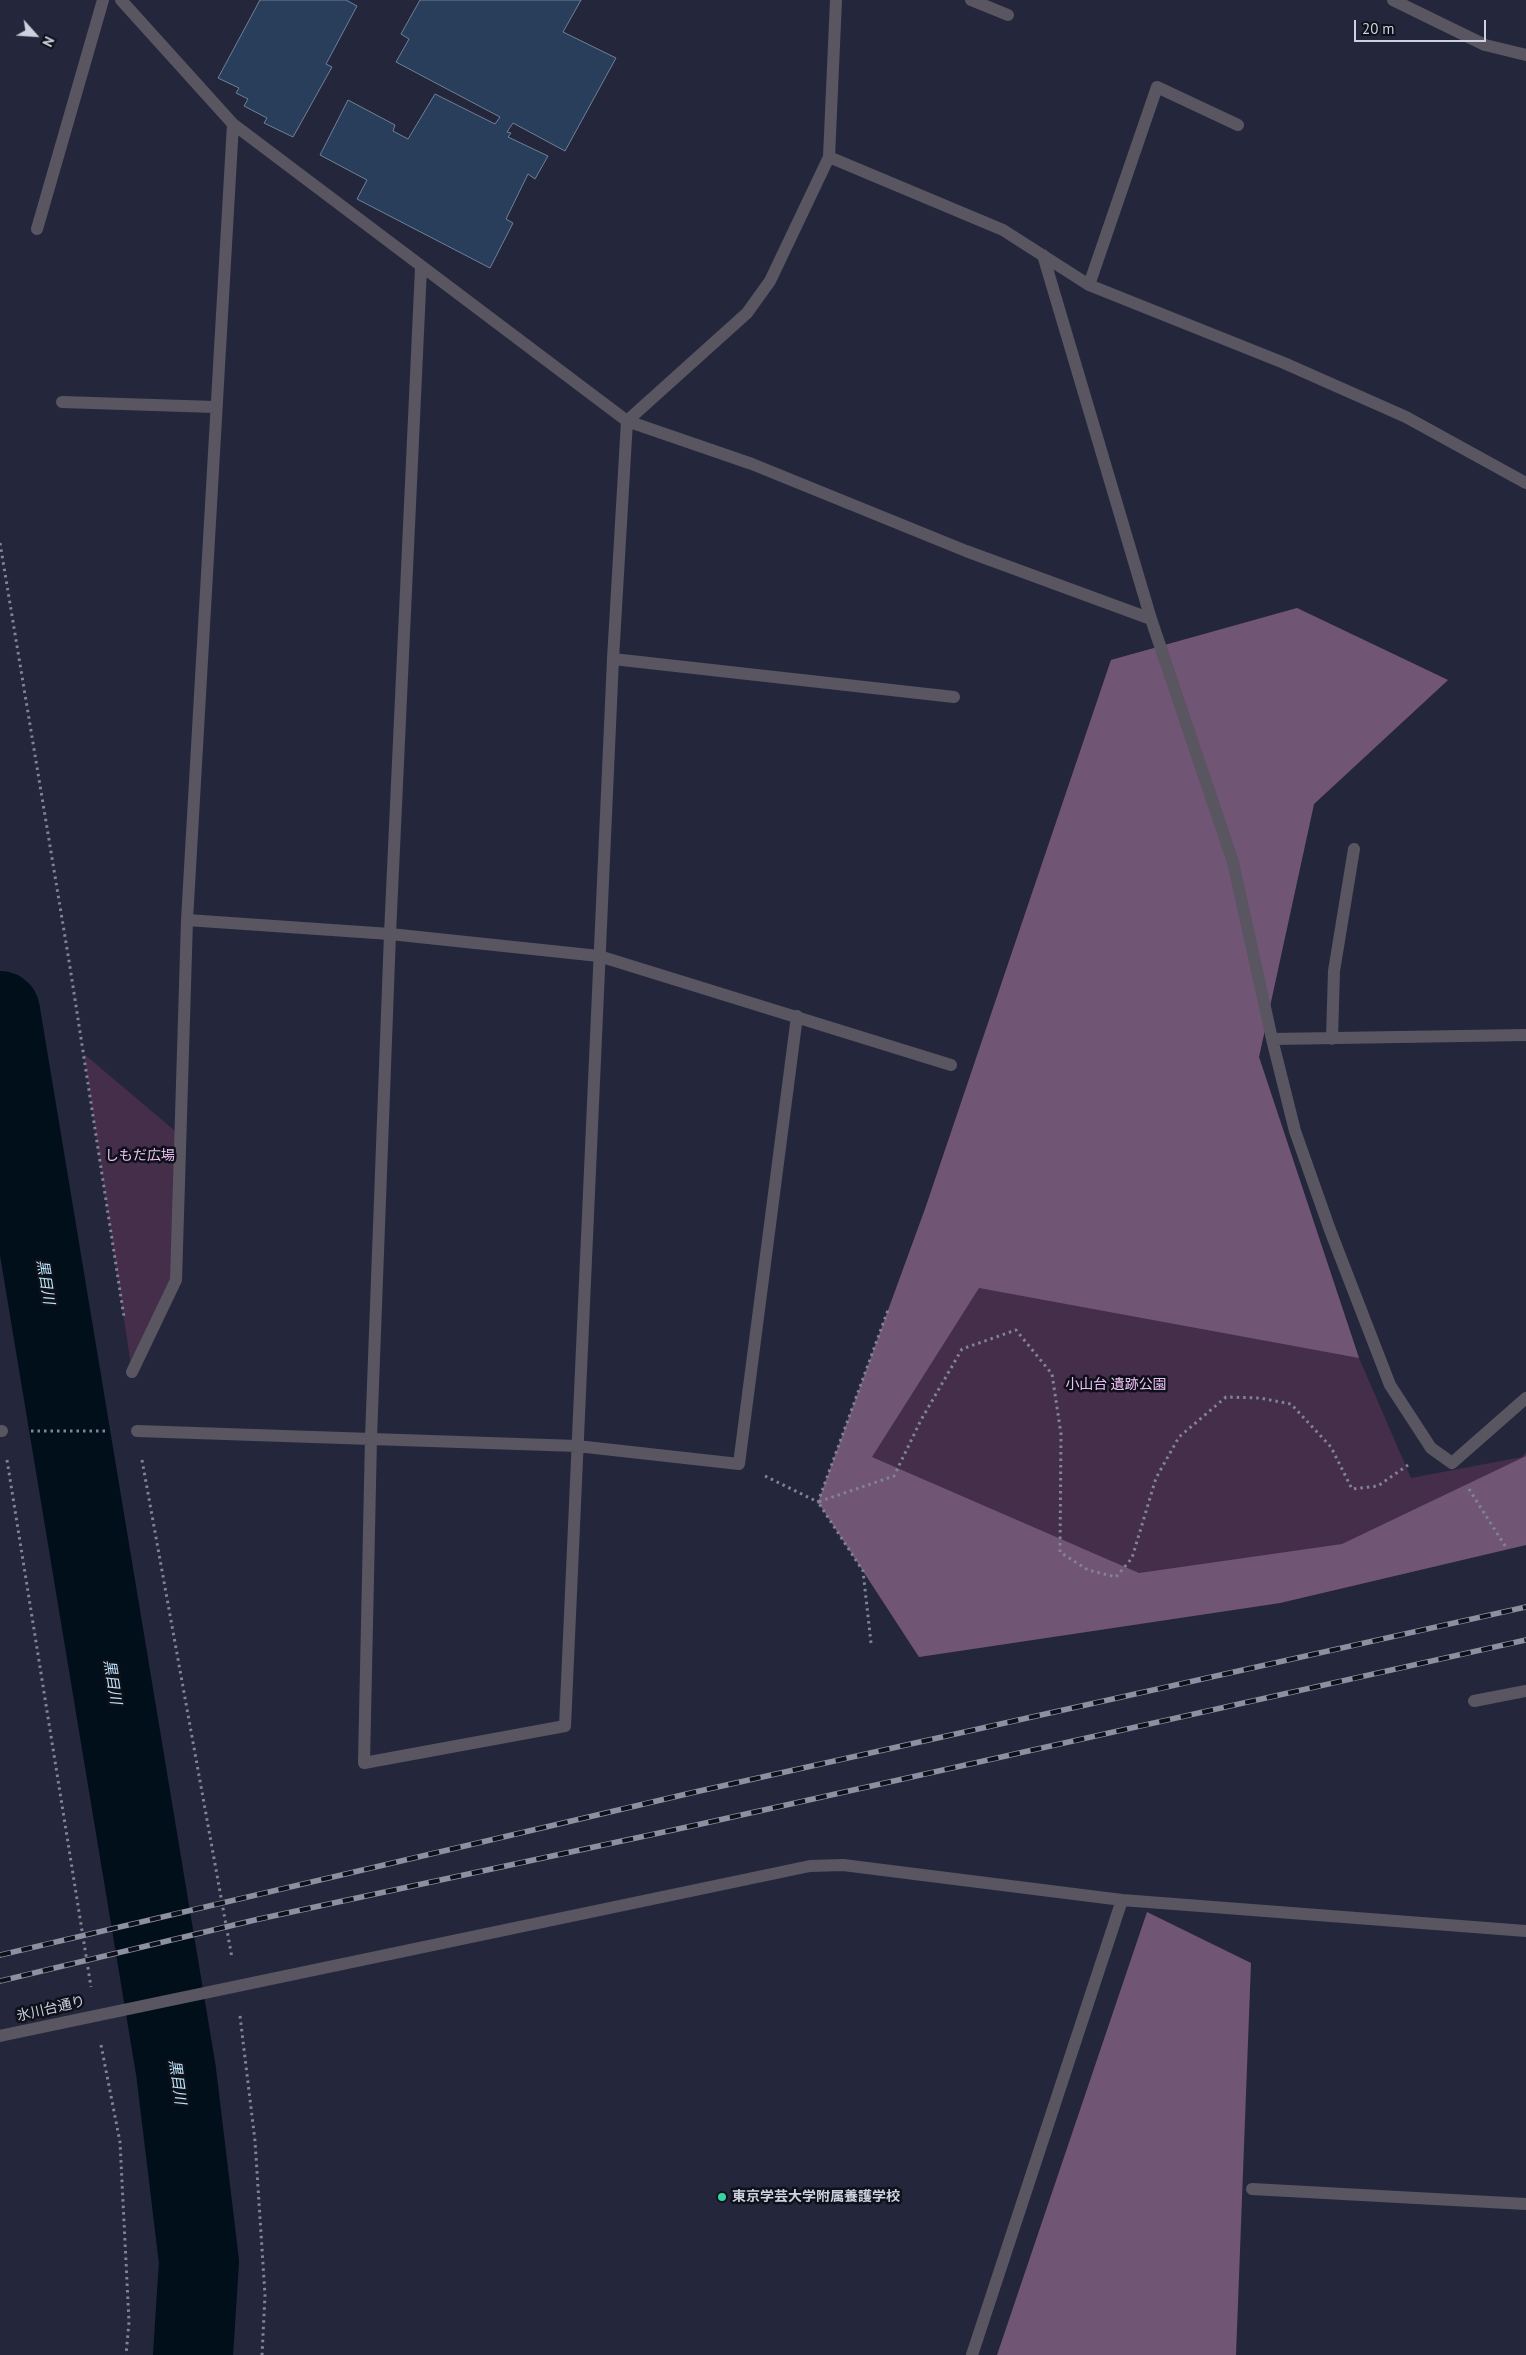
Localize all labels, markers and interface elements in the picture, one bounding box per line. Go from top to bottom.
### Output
north arrow [10,10,60,60]
scale bar [1356,10,1488,42]
text: 20 m [1362,19,1395,38]
text: N [38,33,59,50]
park label: しもだ広場 [105,1148,175,1164]
water label: 黒目川 [33,1258,57,1306]
park label: 小山台 遺跡公園 [1065,1377,1167,1393]
water label: 黒目川 [100,1658,124,1706]
street label: 氷川台通り [15,1993,87,2025]
water label: 黒目川 [165,2058,189,2106]
place label: 東京学芸大学附属養護学校 [732,2189,900,2205]
marker: 東京学芸大学附属養護学校 [716,2191,728,2203]

